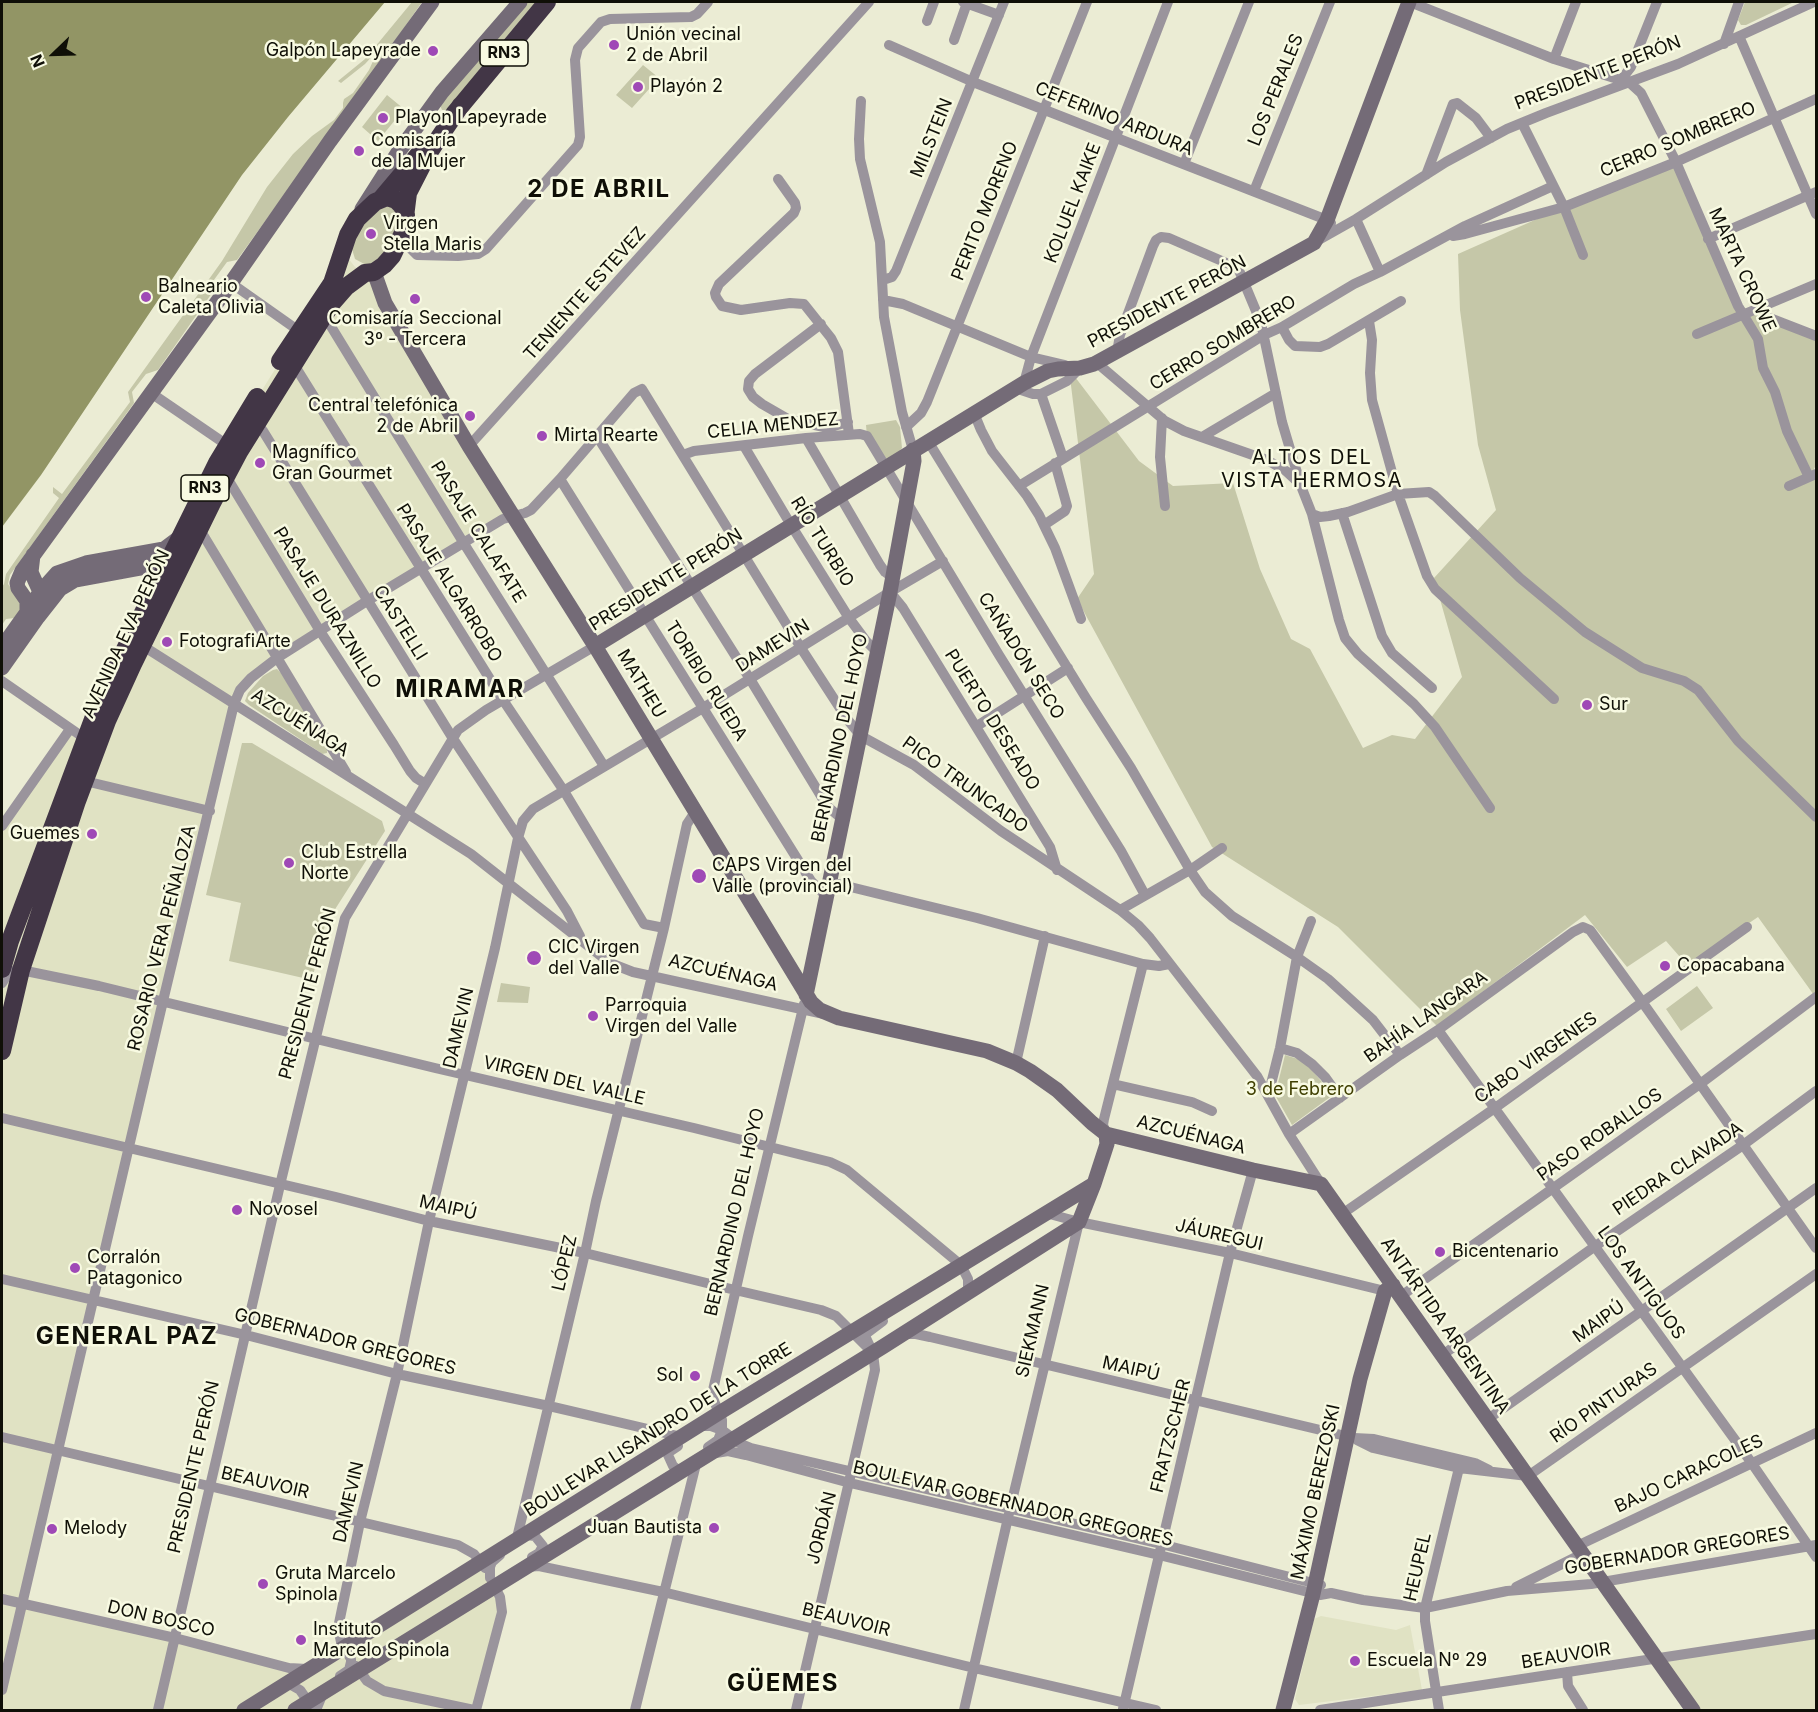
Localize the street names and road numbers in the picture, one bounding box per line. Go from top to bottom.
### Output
street label: LOS PERALES [1244,31,1308,149]
street label: PRESIDENTE PERÓN [1512,31,1684,115]
road number: RN3 [480,40,528,66]
street label: CEFERINO ARDURA [1032,77,1196,161]
street label: MILSTEIN [906,95,958,181]
street label: CERRO SOMBRERO [1597,97,1759,183]
street label: PERITO MORENO [947,138,1023,284]
street label: KOLUEL KAIKE [1040,140,1106,266]
street label: MARTA CROWE [1704,204,1780,336]
street label: TENIENTE ESTEVEZ [519,223,651,365]
street label: PRESIDENTE PERÓN [1084,251,1250,353]
street label: CERRO SOMBRERO [1146,291,1300,395]
street label: CELIA MENDEZ [706,408,840,444]
street label: PASAJE CALAFATE [426,457,530,607]
road number: RN3 [181,475,229,501]
street label: RÍO TURBIO [786,493,858,591]
street label: PASAJE ALGARROBO [391,500,507,666]
street label: PASAJE DURAZNILLO [268,523,386,693]
street label: PRESIDENTE PERÓN [585,524,747,636]
street label: AVENIDA EVA PERÓN [77,546,175,722]
street label: CASTELLI [368,581,432,665]
street label: CAÑADÓN SECO [973,588,1069,724]
street label: DAMEVIN [732,615,814,677]
street label: TORIBIO RUEDA [660,617,752,745]
street label: BERNARDINO DEL HOYO [807,632,873,844]
street label: PUERTO DESEADO [940,645,1044,795]
street label: MATHEU [612,646,670,722]
street label: AZCUÉNAGA [247,684,353,762]
street label: PICO TRUNCADO [898,732,1032,838]
street label: ROSARIO VERA PEÑALOZA [123,823,201,1053]
street label: PRESIDENTE PERÓN [275,906,341,1082]
street label: AZCUÉNAGA [666,950,780,996]
street label: BAHÍA LANGARA [1360,966,1492,1068]
street label: DAMEVIN [439,985,479,1071]
street label: CABO VIRGENES [1470,1008,1602,1108]
street label: VIRGEN DEL VALLE [481,1052,647,1110]
street label: PASO ROBALLOS [1533,1084,1667,1186]
street label: BERNARDINO DEL HOYO [701,1106,769,1318]
street label: AZCUÉNAGA [1134,1111,1248,1159]
street label: PIEDRA CLAVADA [1609,1118,1747,1220]
street label: MAIPÚ [417,1191,479,1225]
street label: JÁUREGUI [1173,1214,1265,1256]
street label: LOS ANTIGUOS [1593,1222,1689,1344]
street label: LÓPEZ [548,1233,582,1293]
street label: ANTÁRTIDA ARGENTINA [1376,1234,1514,1418]
street label: SIEKMANN [1012,1282,1054,1380]
street label: MAIPÚ [1569,1296,1629,1348]
street label: GOBERNADOR GREGORES [232,1304,458,1380]
street label: BOULEVAR LISANDRO DE LA TORRE [520,1338,796,1522]
street label: MAIPÚ [1100,1352,1162,1386]
street label: RÍO PINTURAS [1546,1358,1662,1448]
street label: FRATZSCHER [1146,1377,1196,1495]
street label: PRESIDENTE PERÓN [164,1379,224,1555]
street label: MÁXIMO BEREZOSKI [1287,1402,1345,1582]
street label: BAJO CARACOLES [1611,1430,1767,1518]
street label: BOULEVAR GOBERNADOR GREGORES [851,1457,1175,1551]
street label: DAMEVIN [329,1459,369,1545]
street label: BEAUVOIR [219,1462,311,1504]
street label: JORDÁN [803,1489,841,1567]
street label: GOBERNADOR GREGORES [1563,1523,1791,1579]
street label: HEUPEL [1400,1530,1436,1604]
street label: DON BOSCO [105,1596,217,1642]
street label: BEAUVOIR [800,1599,892,1641]
street label: BEAUVOIR [1520,1638,1612,1674]

